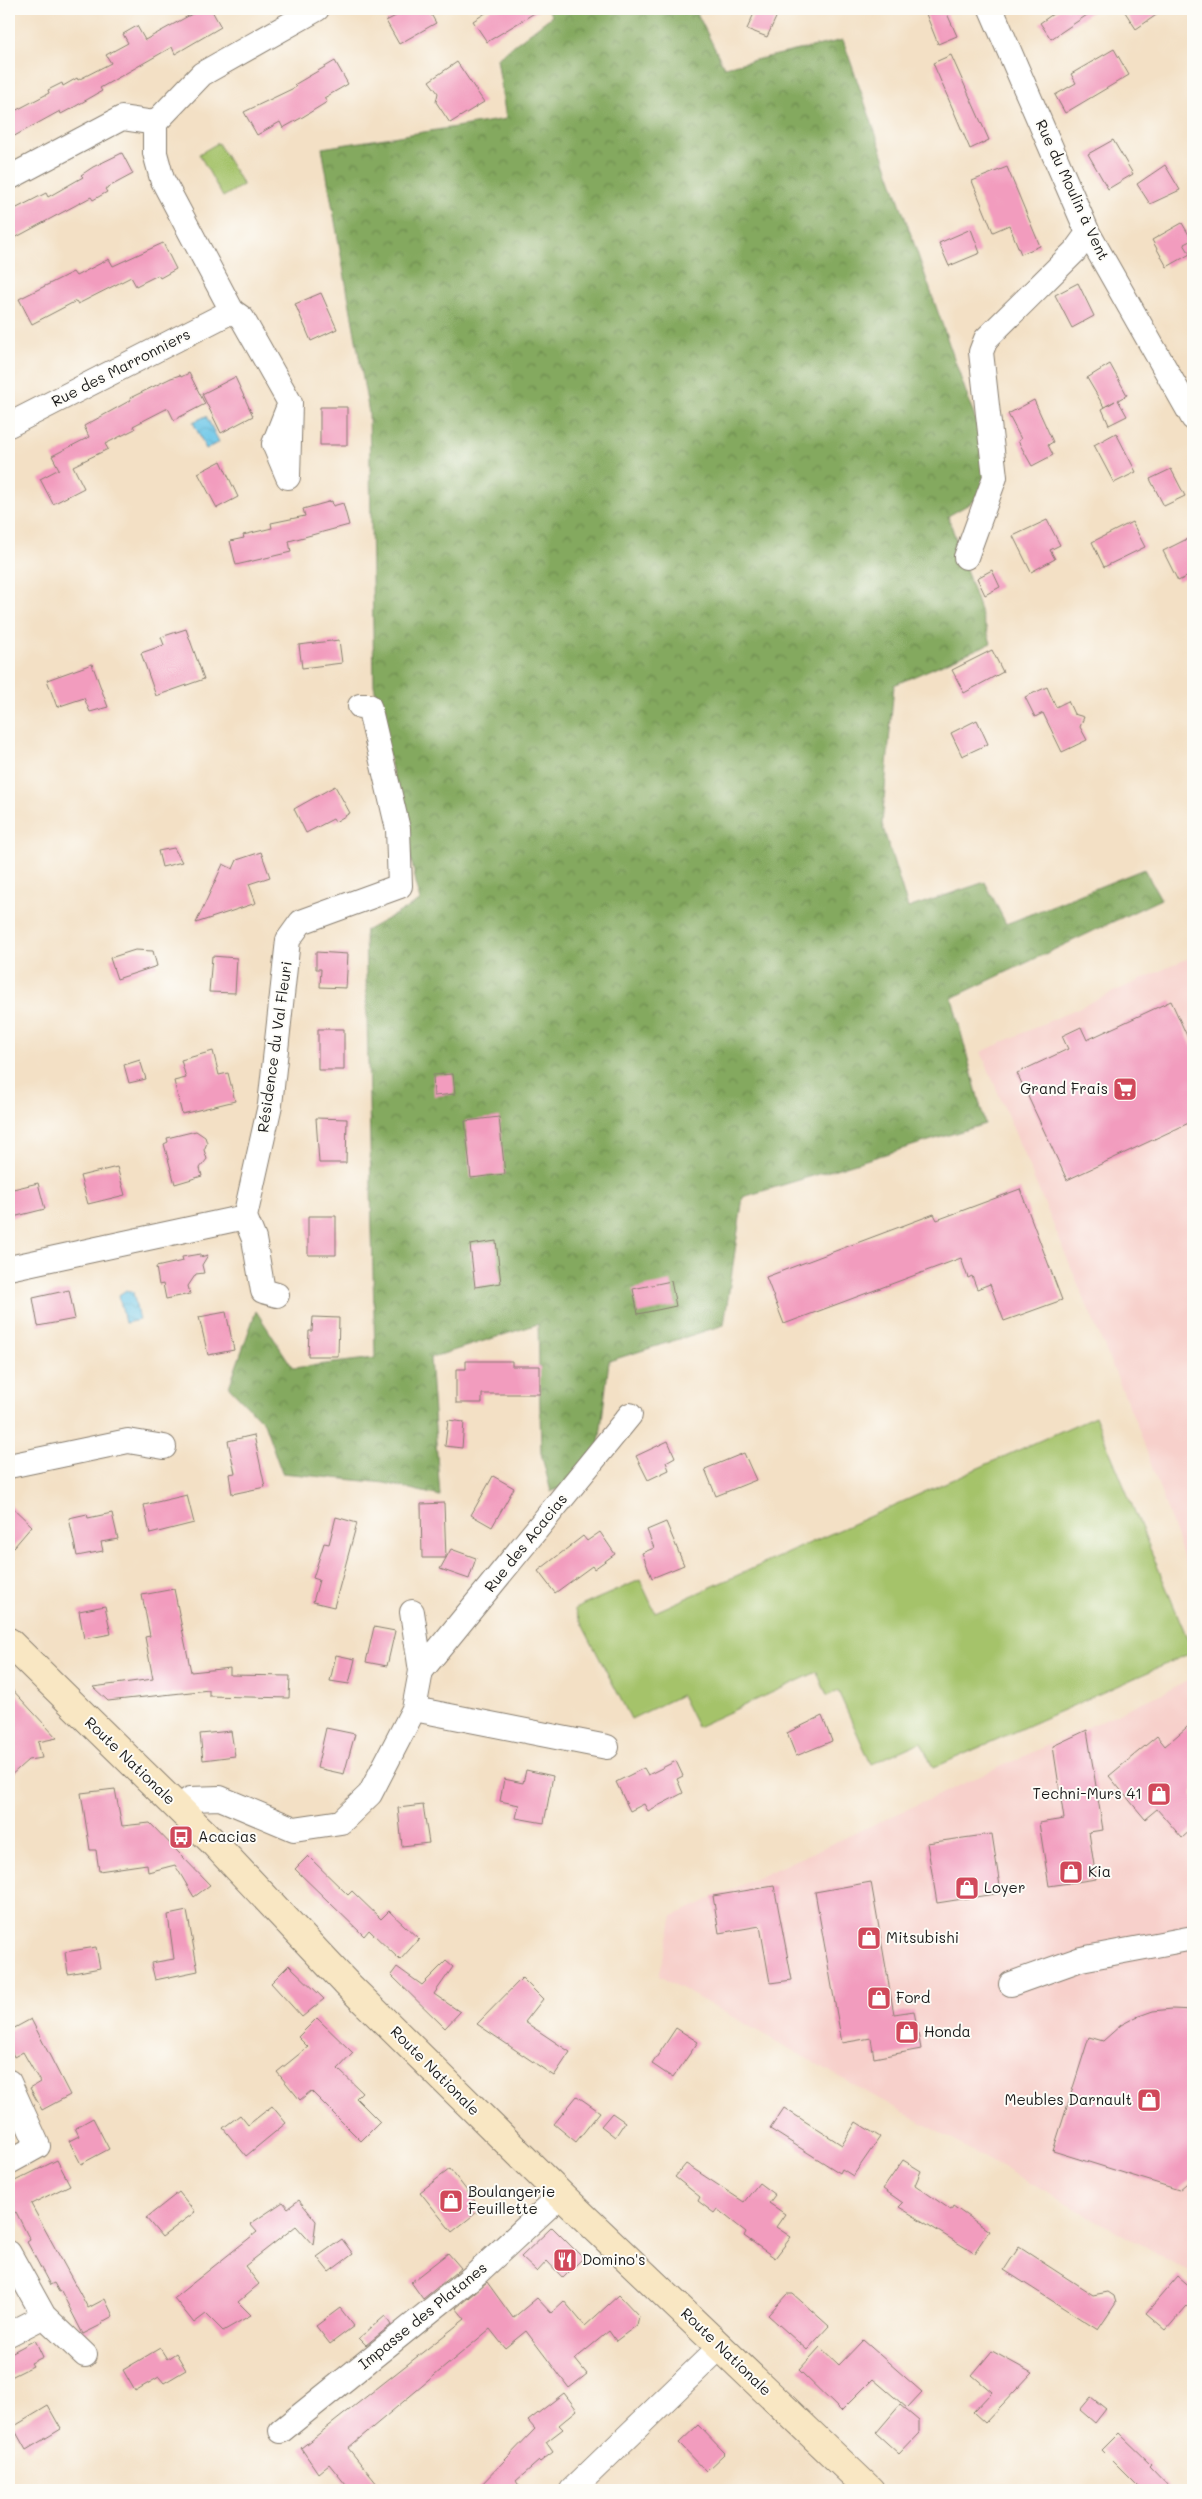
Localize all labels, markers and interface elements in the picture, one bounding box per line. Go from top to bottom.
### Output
street label: Rue du Moulin à Vent [1032,116,1114,263]
street label: Rue des Marronniers [48,323,193,411]
street label: Résidence du Val Fleuri [252,960,296,1134]
supermarket icon: Grand Frais [1112,1076,1138,1102]
place label: Grand Frais [1020,1078,1108,1098]
street label: Rue des Acacias [479,1489,571,1596]
street label: Route Nationale [81,1712,180,1809]
shop icon: Techni-Murs 41 [1146,1781,1172,1807]
place label: Techni-Murs 41 [1033,1783,1142,1803]
bus stop icon: Acacias [168,1824,194,1850]
place label: Acacias [198,1826,257,1846]
shop icon: Kia [1058,1859,1084,1885]
place label: Kia [1088,1861,1111,1881]
shop icon: Loyer [954,1875,980,1901]
place label: Loyer [984,1877,1025,1897]
shop icon: Mitsubishi [856,1925,882,1951]
place label: Mitsubishi [886,1927,959,1947]
shop icon: Ford [866,1985,892,2011]
place label: Ford [896,1987,930,2007]
shop icon: Honda [894,2019,920,2045]
street label: Route Nationale [387,2021,485,2119]
place label: Honda [924,2021,971,2041]
shop icon: Meubles Darnault [1136,2087,1162,2113]
place label: Meubles Darnault [1004,2089,1132,2109]
place label: Boulangerie Feuillette [468,2181,555,2218]
shop icon: Boulangerie Feuillette [438,2188,464,2214]
restaurant icon: Domino's [552,2247,578,2273]
place label: Domino's [582,2249,646,2269]
street label: Impasse des Platanes [354,2257,491,2373]
street label: Route Nationale [677,2303,776,2400]

